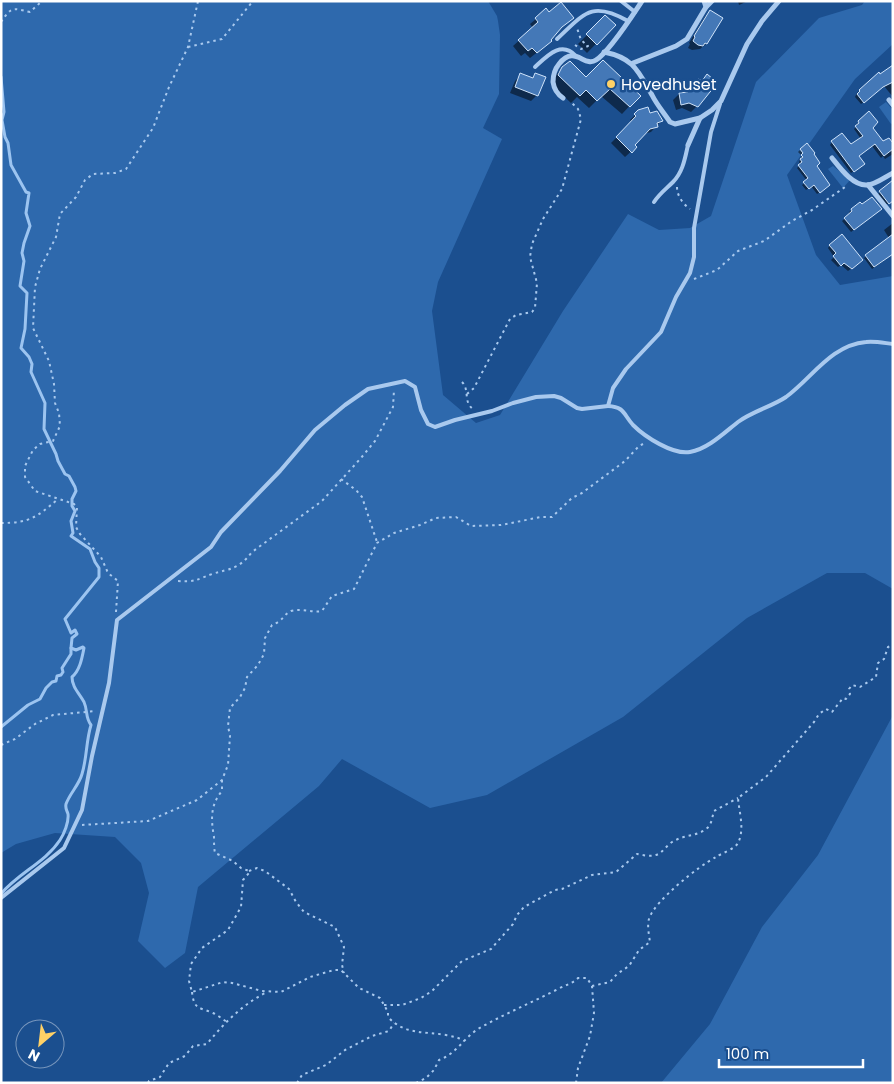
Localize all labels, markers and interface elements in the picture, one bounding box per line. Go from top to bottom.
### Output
place label: Hovedhuset [621,73,717,96]
marker: Hovedhuset [605,78,617,90]
north arrow [15,1019,65,1069]
scale bar [719,1036,863,1068]
text: 100 m [726,1043,769,1064]
text: N [25,1044,43,1067]

